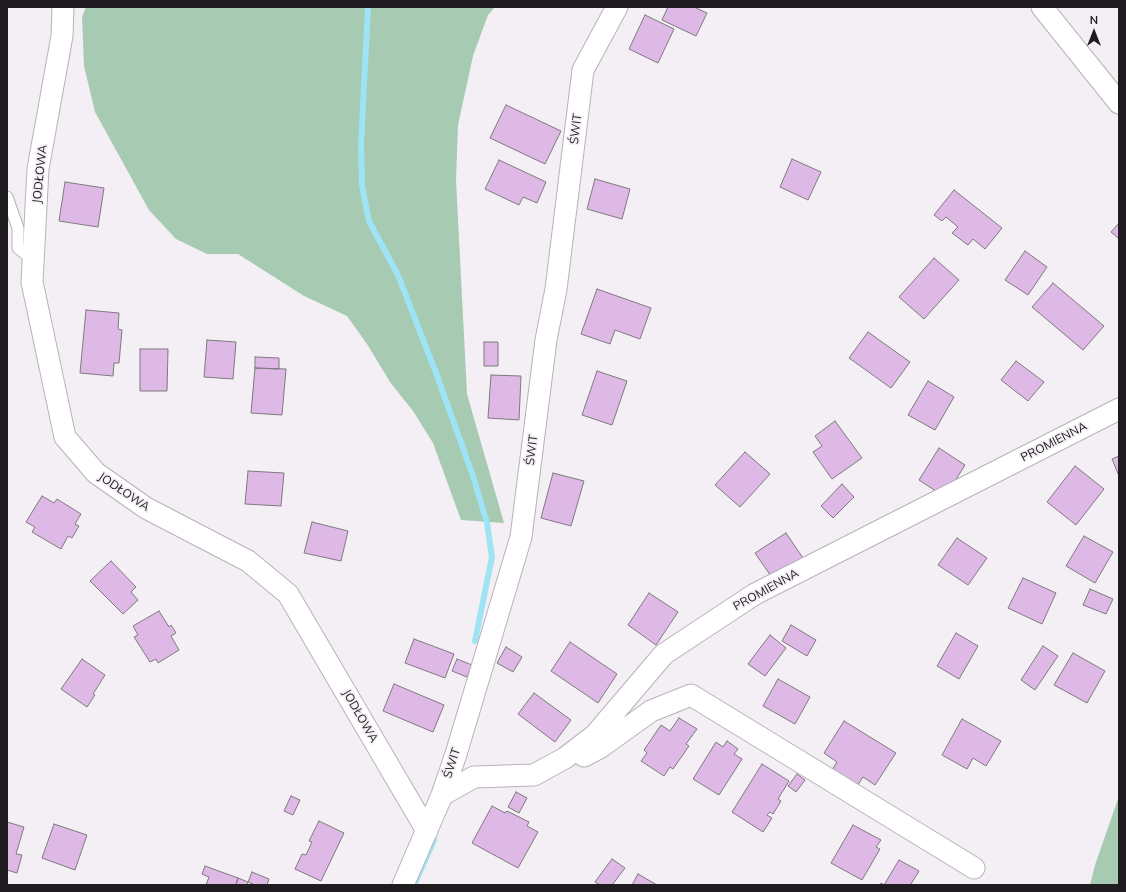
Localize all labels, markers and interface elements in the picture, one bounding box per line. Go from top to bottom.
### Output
north arrow [1074,12,1114,52]
text: N [1090,13,1098,27]
street label: ŚWIT [567,113,585,145]
street label: JODŁOWA [30,144,50,204]
street label: PROMIENNA [1018,419,1090,465]
street label: ŚWIT [523,434,541,466]
street label: JODŁOWA [96,470,152,514]
street label: PROMIENNA [731,566,801,614]
street label: JODŁOWA [339,687,381,745]
street label: ŚWIT [440,746,464,780]

